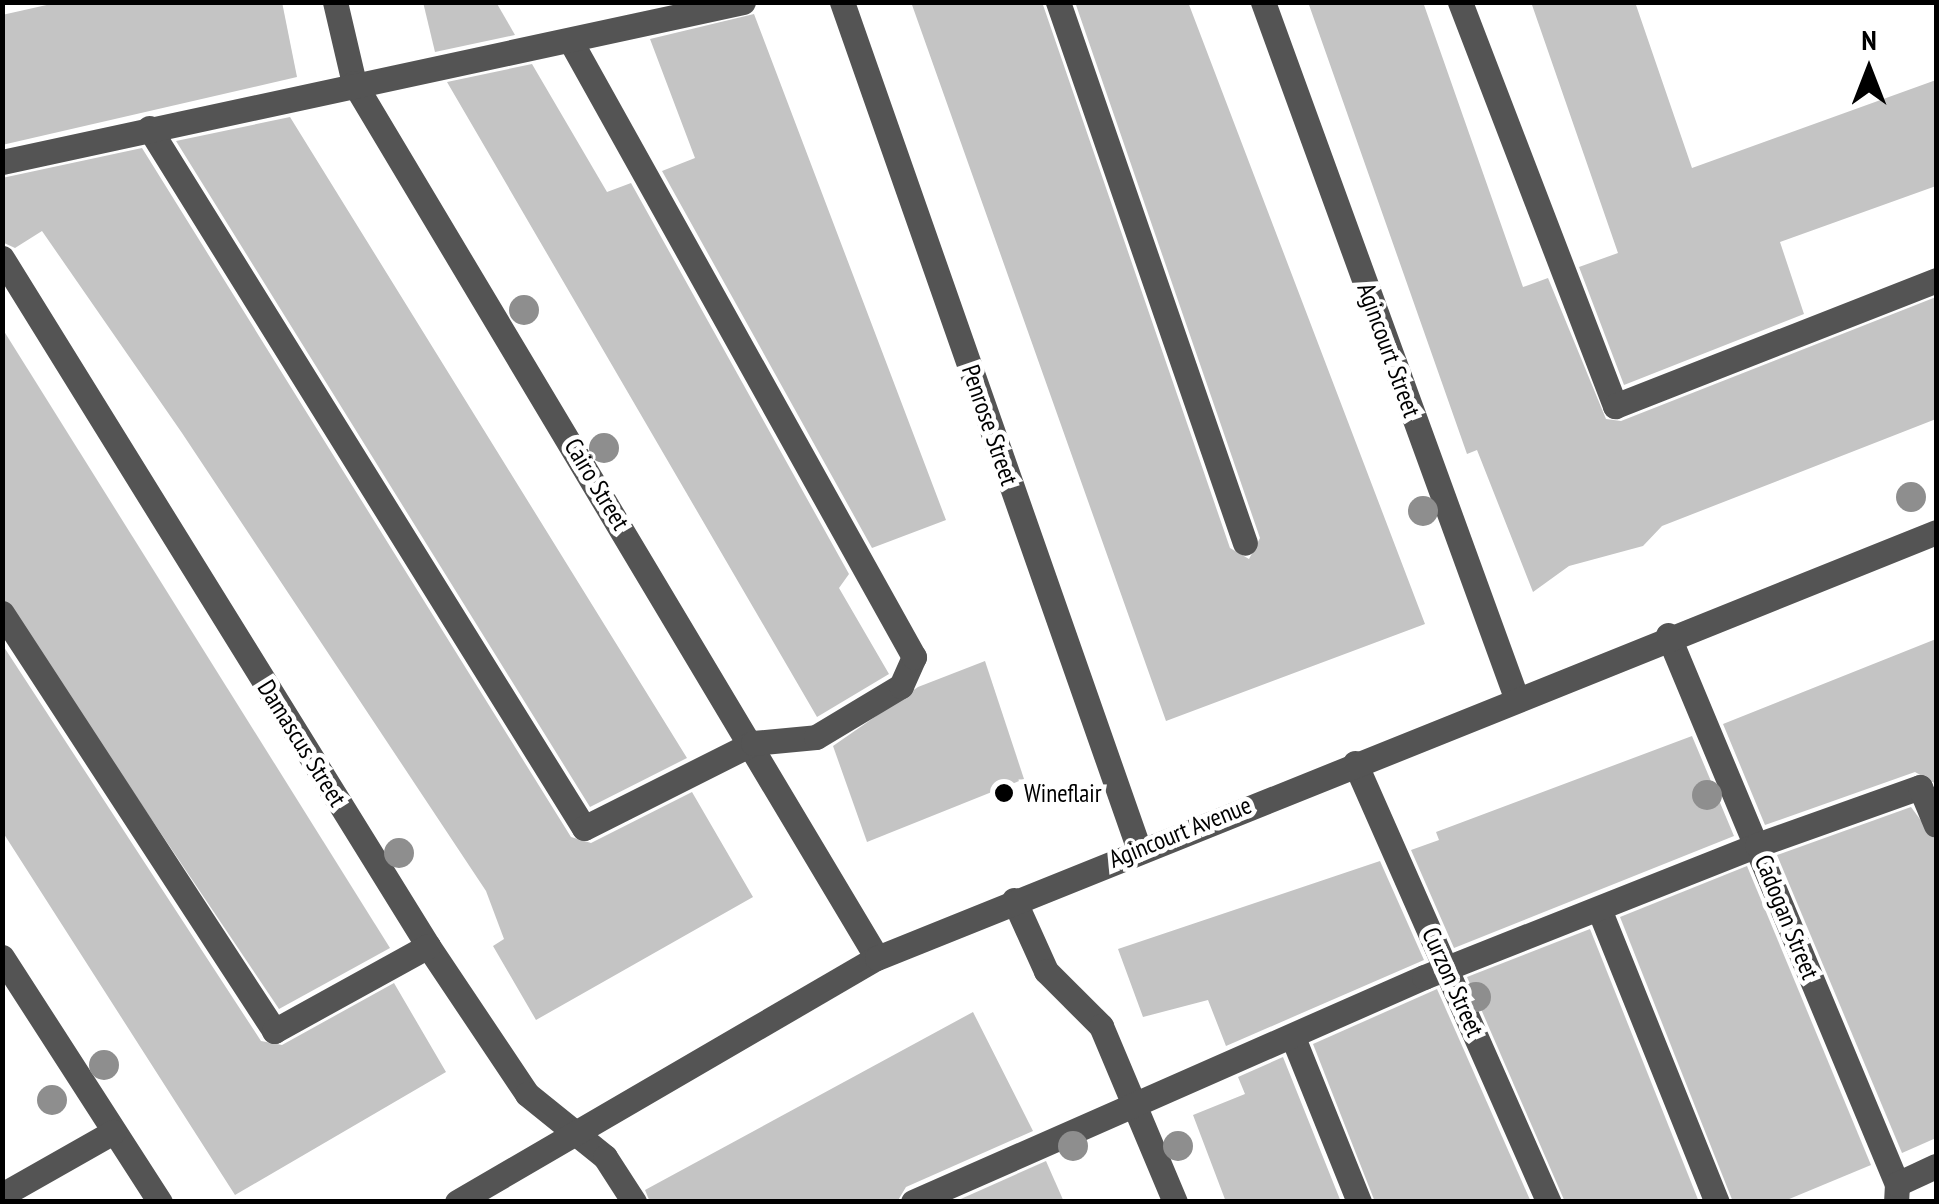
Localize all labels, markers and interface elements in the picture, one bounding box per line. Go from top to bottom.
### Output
north arrow [1819,20,1919,120]
text: N [1861,21,1877,58]
street label: Agincourt Street [1351,279,1427,421]
street label: Penrose Street [955,361,1025,489]
street label: Cairo Street [558,433,636,535]
street label: Damascus Street [251,674,353,812]
place label: Wineflair [1024,778,1102,808]
marker: Wineflair [993,782,1015,804]
street label: Agincourt Avenue [1104,790,1256,874]
street label: Cadogan Street [1748,850,1826,984]
street label: Curzon Street [1416,923,1490,1041]

